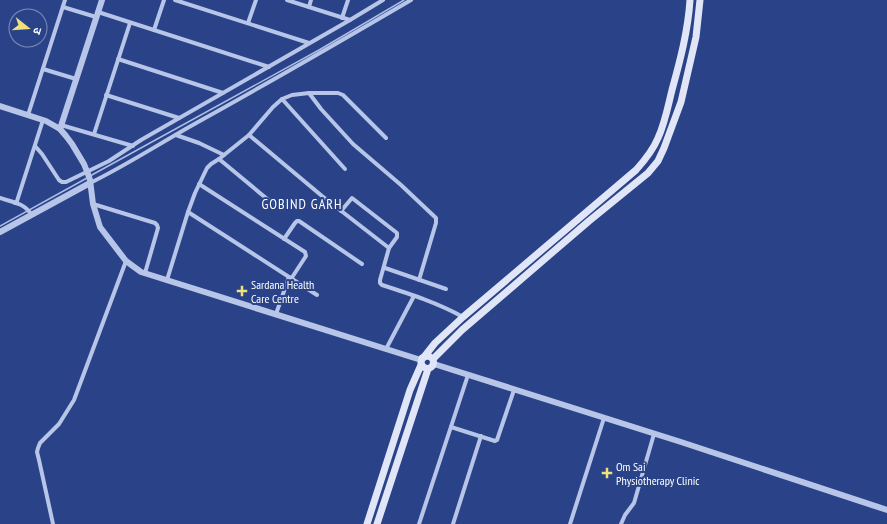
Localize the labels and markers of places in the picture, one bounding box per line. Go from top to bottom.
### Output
place label: Sardana Health Care Centre [251,277,314,306]
marker: Sardana Health Care Centre [236,285,248,297]
place label: Om Sai Physiotherapy Clinic [616,459,700,488]
marker: Om Sai Physiotherapy Clinic [601,467,613,479]

